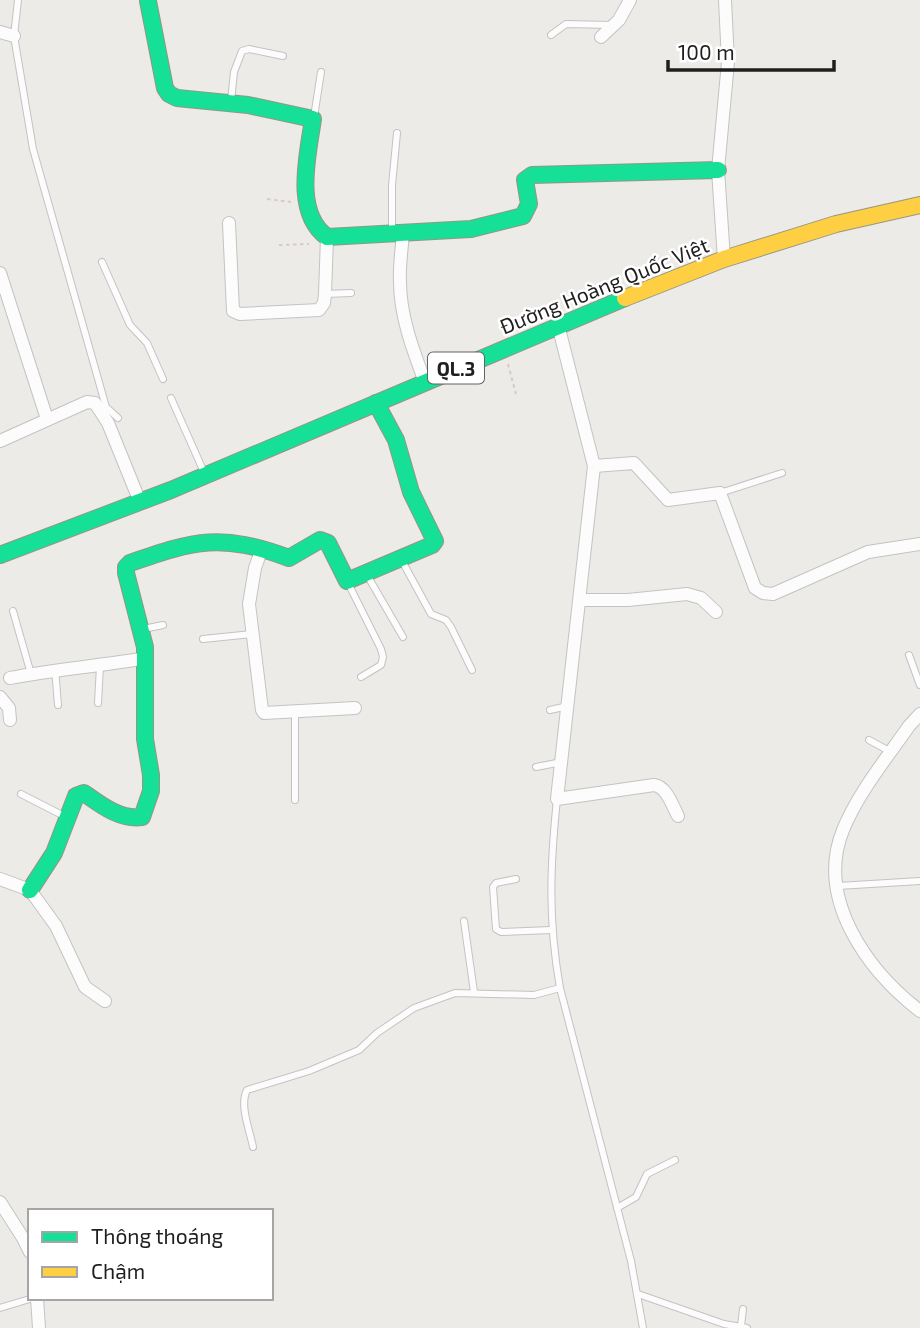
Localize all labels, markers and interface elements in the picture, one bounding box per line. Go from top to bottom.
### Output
scale bar [668,28,834,72]
text: 100 m [678,39,735,64]
street label: Đường Hoàng Quốc Việt [496,232,712,339]
road number: QL.3 [428,352,484,384]
legend [28,1209,273,1300]
text: Thông thoáng [91,1223,223,1248]
text: Chậm [91,1258,145,1283]

